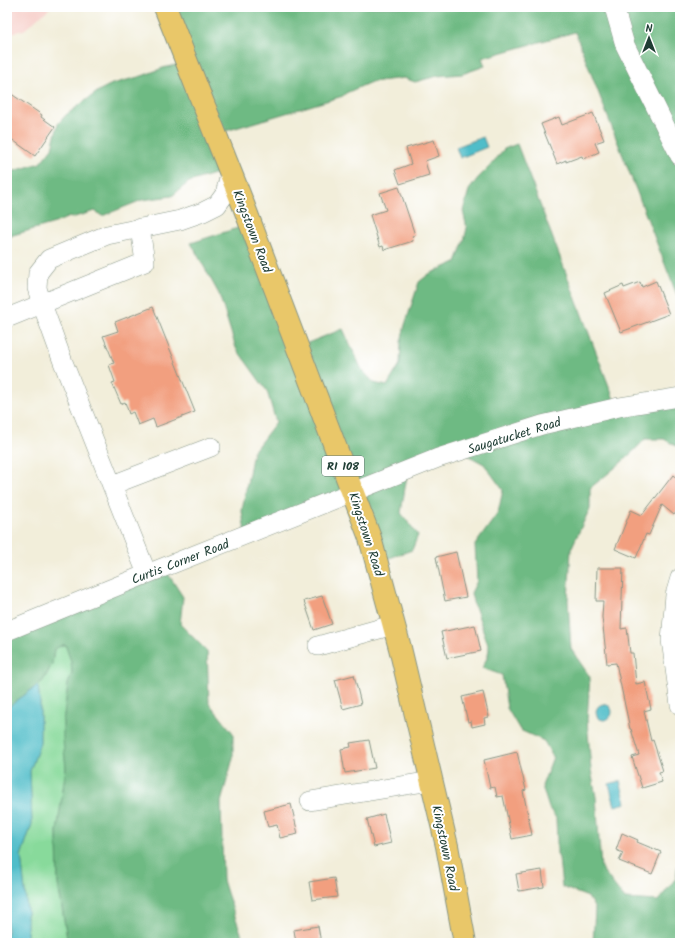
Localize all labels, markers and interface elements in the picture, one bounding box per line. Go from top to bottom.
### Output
north arrow [629,18,669,58]
text: N [646,20,653,38]
street label: Kingstown Road [226,187,277,277]
street label: Saugatucket Road [465,412,564,461]
road number: RI 108 [322,456,364,476]
street label: Kingstown Road [342,490,389,580]
street label: Curtis Corner Road [128,534,233,591]
street label: Kingstown Road [425,803,464,894]

